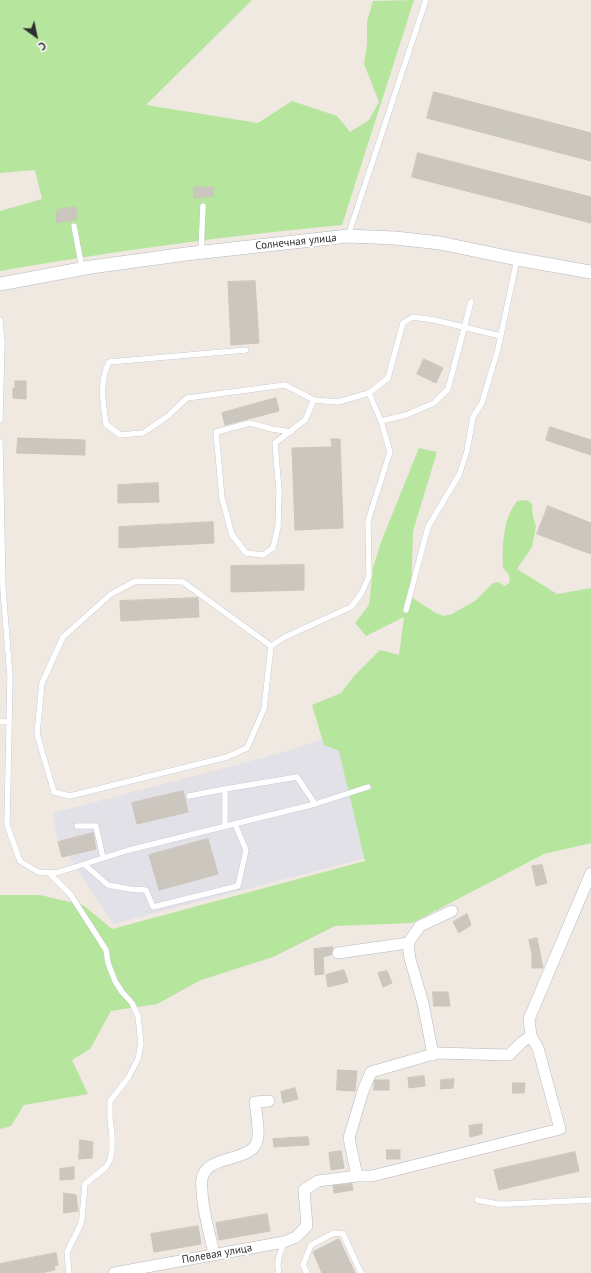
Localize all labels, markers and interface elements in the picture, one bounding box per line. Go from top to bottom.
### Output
north arrow [16,16,56,56]
text: С [36,39,49,54]
street label: Солнечная улица [255,231,337,253]
street label: Полевая улица [181,1241,253,1267]

